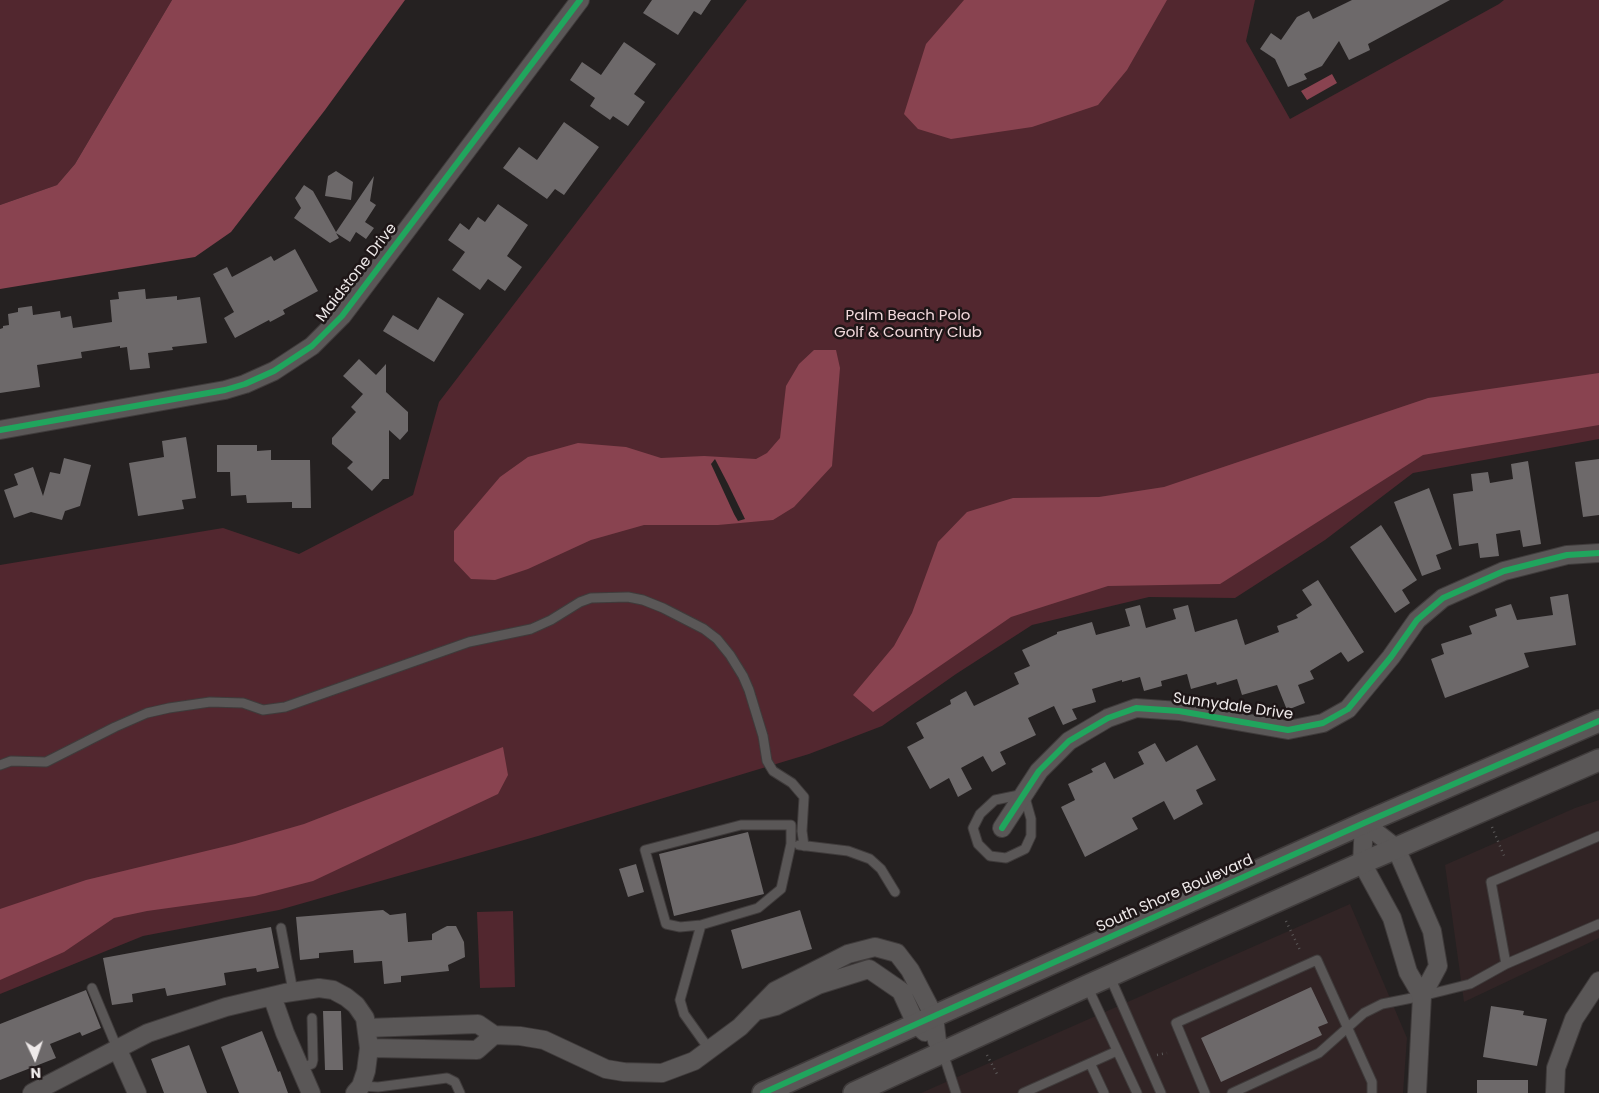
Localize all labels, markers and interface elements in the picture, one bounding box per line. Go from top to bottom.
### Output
street label: Maidstone Drive [313,220,401,326]
park label: Palm Beach Polo Golf & Country Club [834,307,982,342]
street label: Sunnydale Drive [1172,690,1294,724]
street label: South Shore Boulevard [1094,851,1256,937]
north arrow [10,1033,60,1083]
text: N [30,1063,42,1083]

